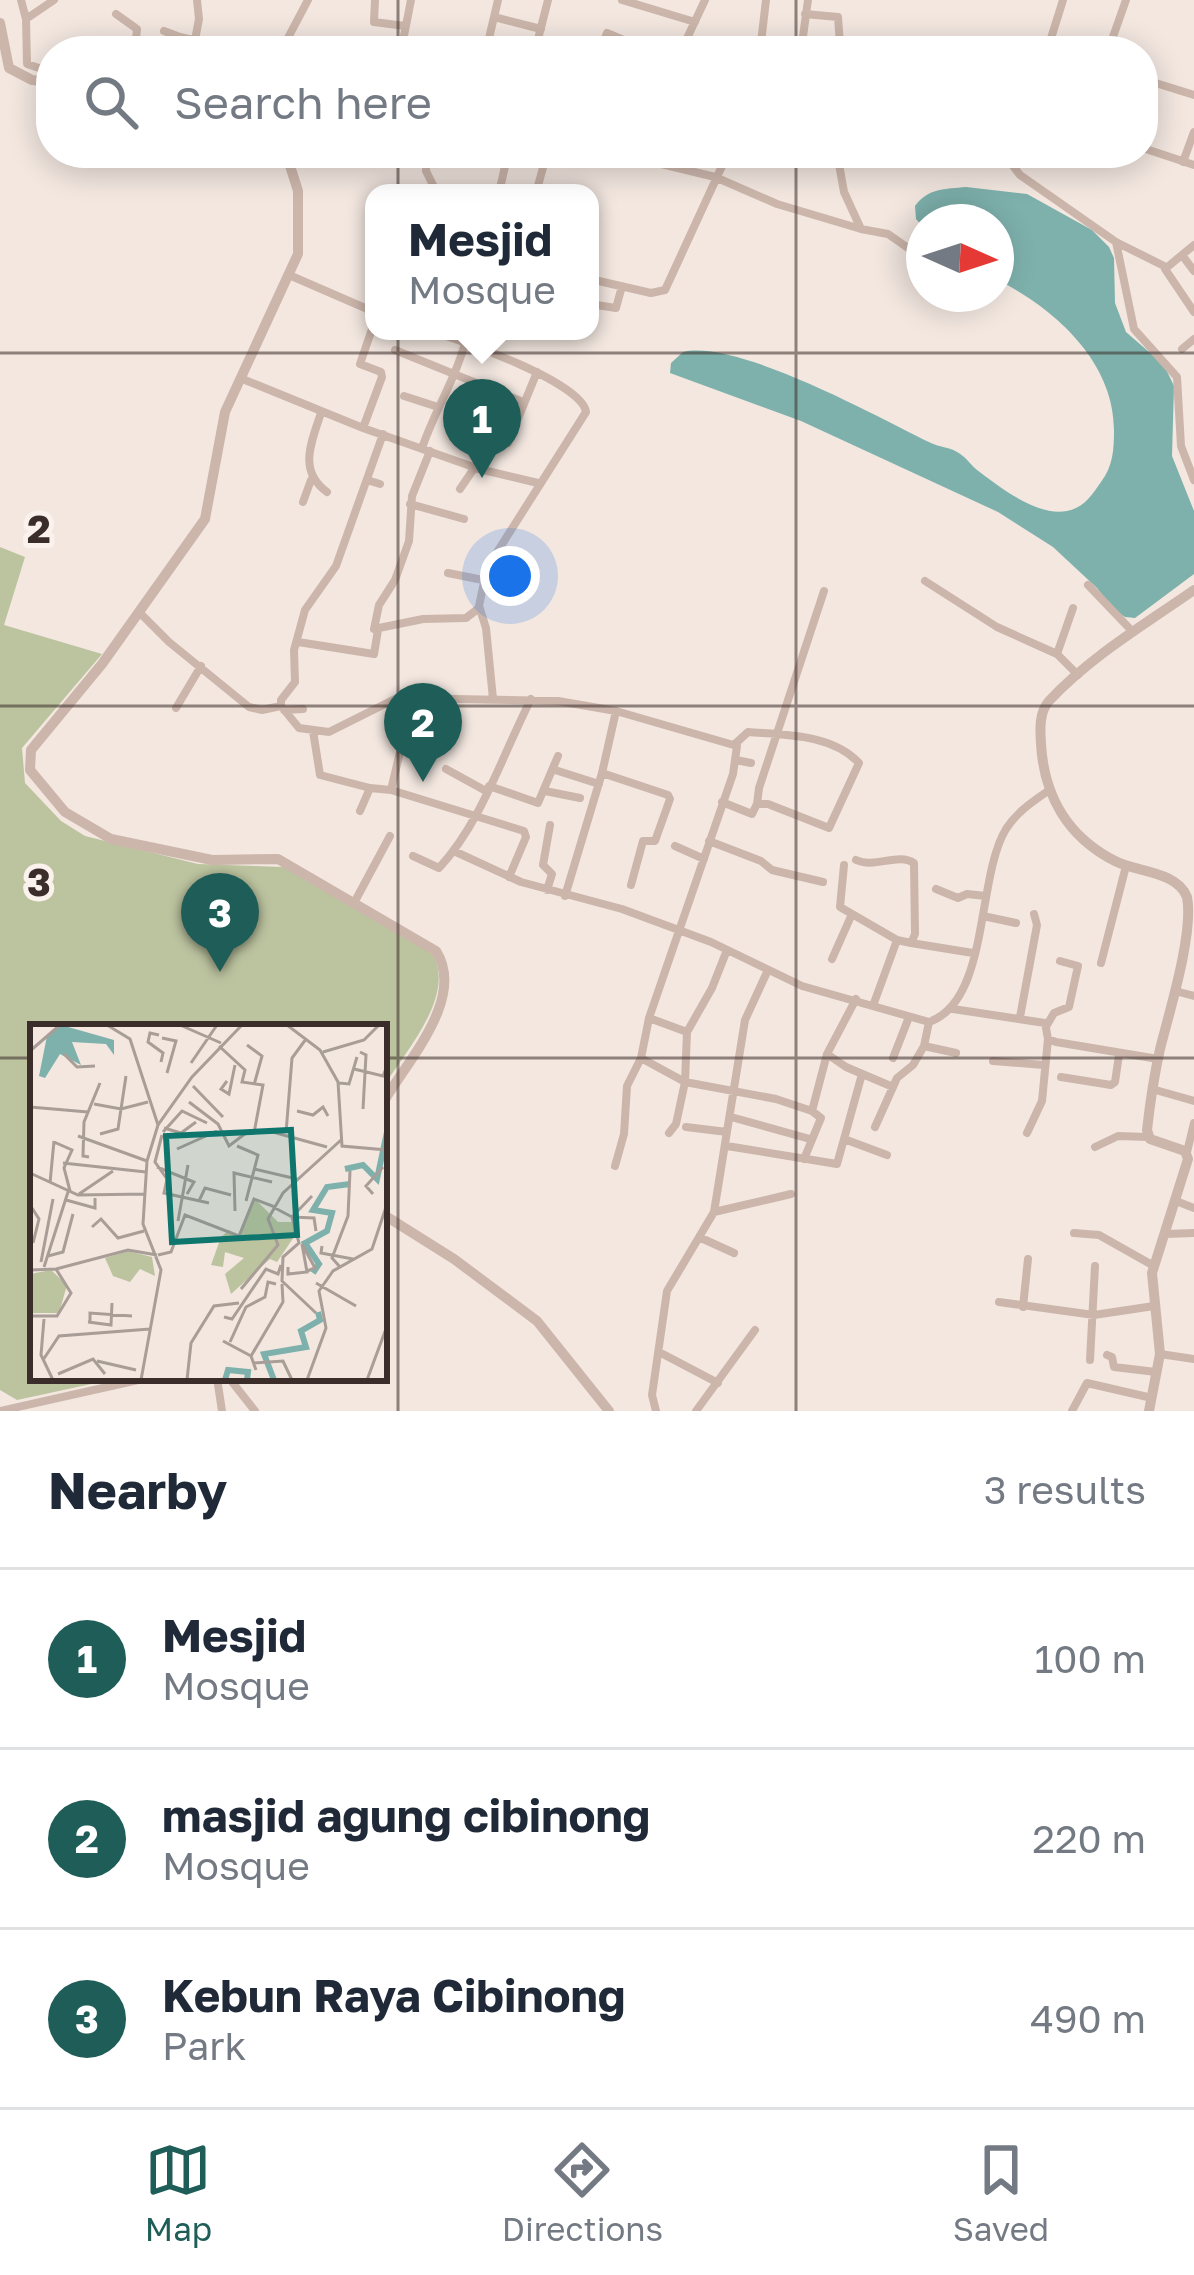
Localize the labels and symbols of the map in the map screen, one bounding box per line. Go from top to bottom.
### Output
north arrow [906,204,1014,312]
pin: 1 [443,379,521,478]
text: 2 [27,505,51,552]
your location [480,546,540,606]
pin: 2 [384,683,462,782]
text: 3 [27,858,51,905]
pin: 3 [181,873,259,972]
inset map [30,1024,387,1381]

